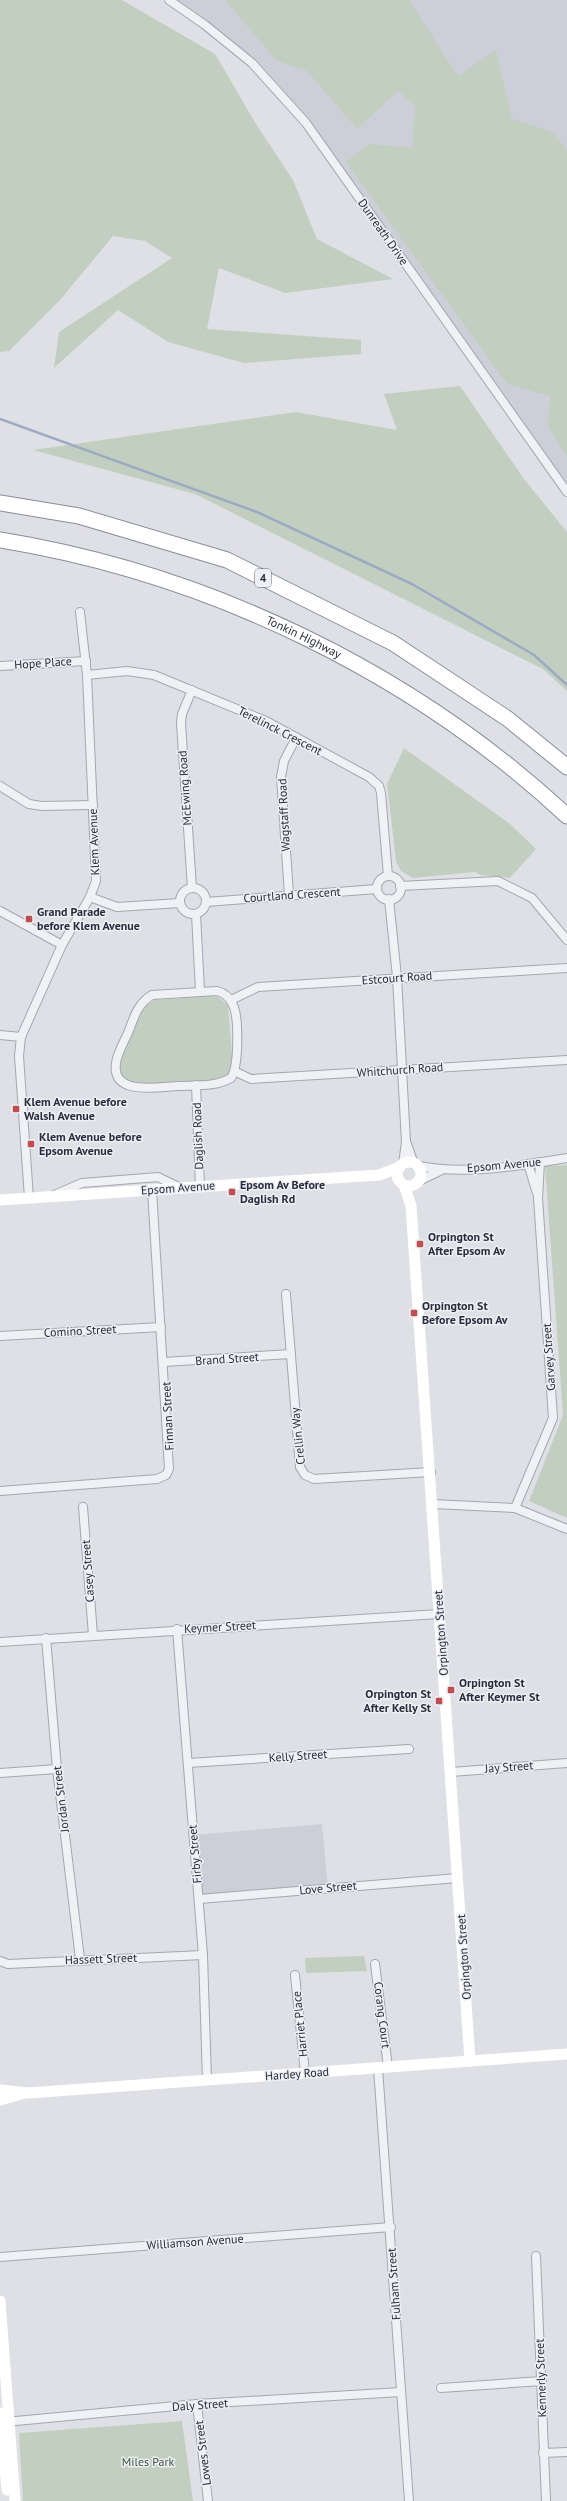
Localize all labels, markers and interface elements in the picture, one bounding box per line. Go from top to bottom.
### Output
street label: Dunreath Drive [355,196,412,268]
road number: 4 [255,569,271,587]
street label: Tonkin Highway [264,612,344,662]
street label: Hope Place [14,653,72,672]
street label: Terelinck Crescent [236,703,325,758]
street label: McEwing Road [174,750,195,826]
street label: Wagstaff Road [274,778,293,852]
street label: Klem Avenue [85,808,102,876]
street label: Courtland Crescent [243,884,341,905]
place label: Grand Parade before Klem Avenue [37,904,140,933]
marker: Grand Parade before Klem Avenue [24,914,34,924]
street label: Estcourt Road [361,968,433,987]
street label: Whitchurch Road [356,1059,444,1080]
place label: Klem Avenue before Walsh Avenue [24,1094,127,1123]
street label: Daglish Road [189,1102,206,1170]
marker: Klem Avenue before Walsh Avenue [11,1104,21,1114]
place label: Klem Avenue before Epsom Avenue [39,1129,142,1158]
marker: Klem Avenue before Epsom Avenue [26,1139,36,1149]
street label: Epsom Avenue [466,1154,542,1175]
street label: Epsom Avenue [140,1177,216,1198]
place label: Epsom Av Before Daglish Rd [240,1177,325,1206]
marker: Epsom Av Before Daglish Rd [227,1187,237,1197]
place label: Orpington St After Epsom Av [428,1229,506,1258]
marker: Orpington St After Epsom Av [415,1239,425,1249]
place label: Orpington St Before Epsom Av [422,1298,508,1327]
marker: Orpington St Before Epsom Av [409,1308,419,1318]
street label: Comino Street [43,1321,117,1340]
street label: Garvey Street [539,1323,558,1391]
street label: Brand Street [195,1349,259,1368]
street label: Finnan Street [158,1381,177,1451]
street label: Crellin Way [287,1406,308,1465]
street label: Casey Street [78,1539,97,1603]
street label: Orpington Street [430,1590,451,1676]
street label: Keymer Street [184,1617,256,1636]
place label: Orpington St After Keymer St [459,1675,540,1704]
marker: Orpington St After Keymer St [446,1685,456,1695]
place label: Orpington St After Kelly St [364,1686,432,1715]
marker: Orpington St After Kelly St [434,1696,444,1706]
street label: Kelly Street [268,1746,328,1765]
street label: Jay Street [483,1757,534,1776]
street label: Jordan Street [49,1765,72,1834]
street label: Firby Street [184,1824,205,1884]
street label: Love Street [299,1878,357,1897]
street label: Orpington Street [453,1914,474,2000]
street label: Hassett Street [65,1950,137,1967]
street label: Corang Court [371,1981,394,2049]
street label: Harriet Place [289,1990,310,2058]
street label: Hardey Road [264,2064,329,2083]
street label: Williamson Avenue [146,2231,244,2252]
street label: Fulham Street [383,2247,404,2321]
street label: Kennerly Street [532,2338,549,2418]
street label: Daly Street [171,2395,229,2414]
street label: Lowes Street [191,2420,214,2486]
park label: Miles Park [122,2454,175,2469]

